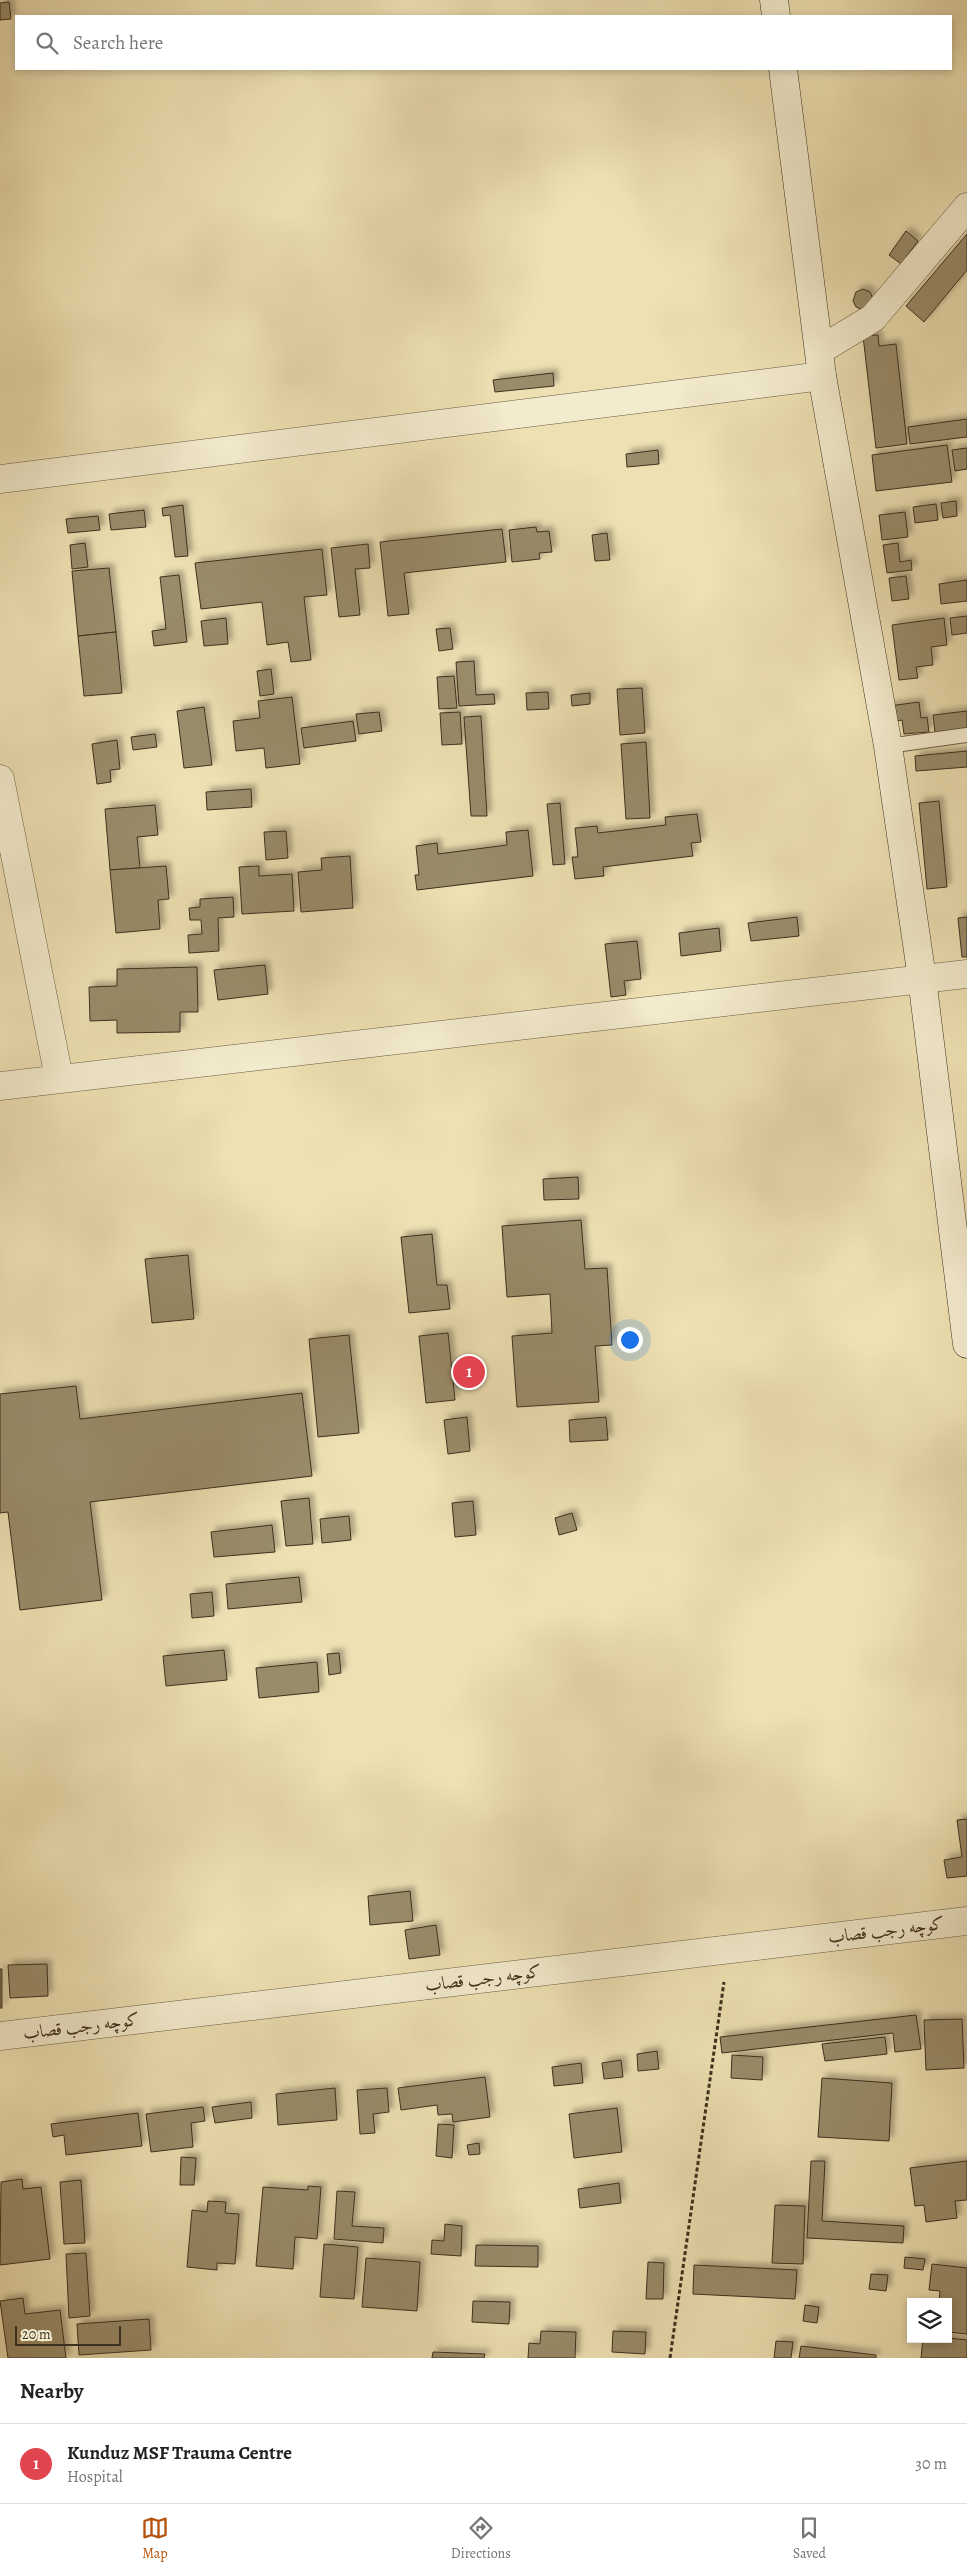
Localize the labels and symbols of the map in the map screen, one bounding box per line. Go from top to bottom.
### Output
your location [617,1327,643,1353]
pin: 1 [453,1353,485,1391]
street label: کوچه رجب قصاب [827,1911,946,1950]
street label: کوچه رجب قصاب [424,1959,543,1998]
street label: کوچه رجب قصاب [22,2007,141,2046]
scale bar [15,2323,121,2346]

